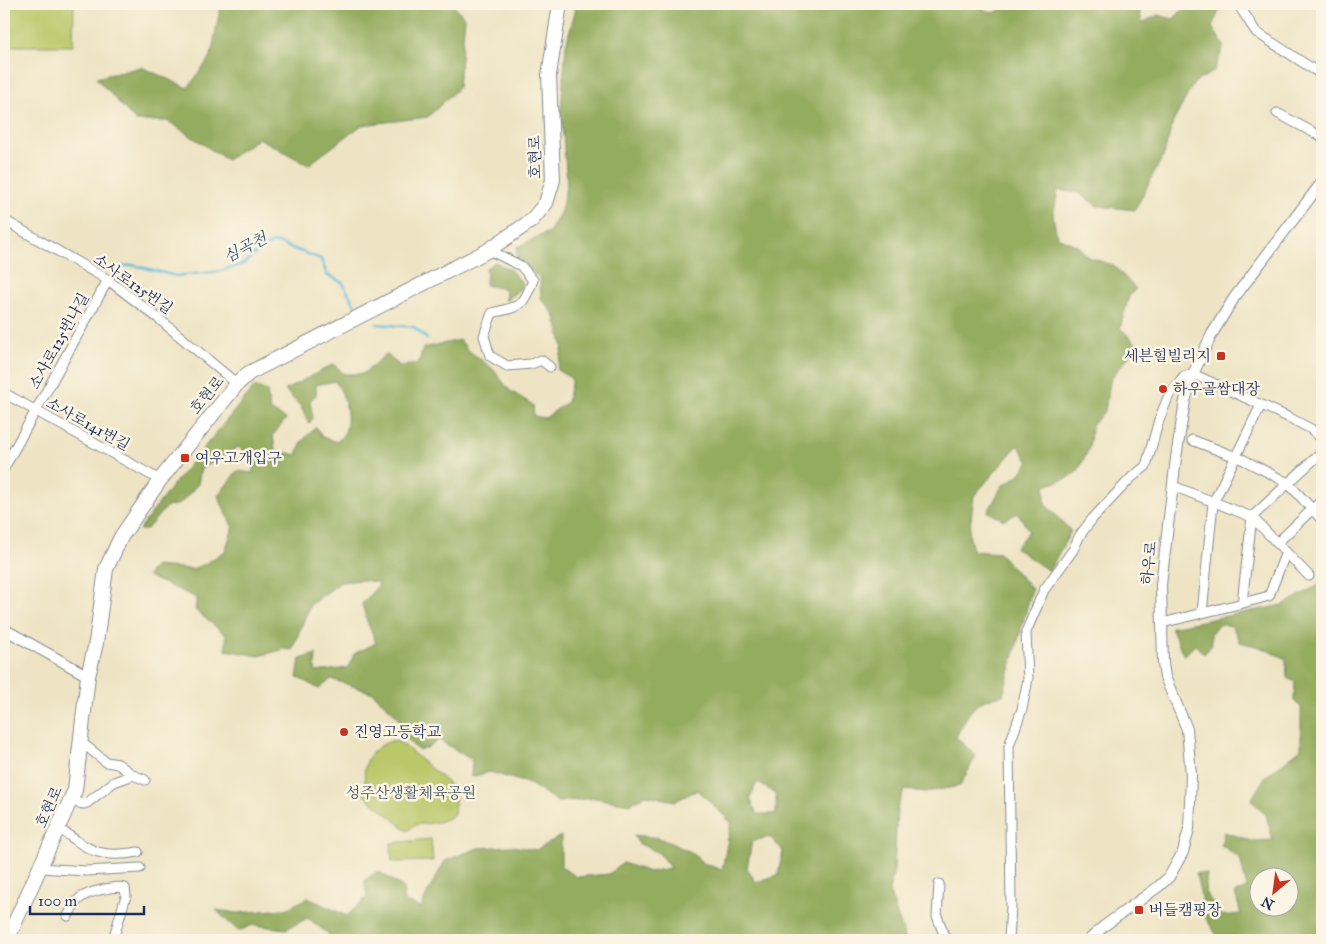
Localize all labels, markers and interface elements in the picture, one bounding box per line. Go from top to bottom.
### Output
street label: 호현로 [526,135,544,179]
water label: 심곡천 [220,228,272,266]
street label: 소사로125번길 [90,250,176,318]
street label: 소사로125번나길 [25,290,93,392]
place label: 세븐힐빌리지 [1124,347,1211,365]
marker: 세븐힐빌리지 [1215,350,1227,362]
street label: 호현로 [186,372,228,418]
place label: 하우골쌈대장 [1173,380,1260,398]
marker: 하우골쌈대장 [1157,383,1169,395]
street label: 소사로141번길 [43,394,133,454]
place label: 여우고개입구 [195,449,282,467]
marker: 여우고개입구 [179,452,191,464]
street label: 하우로 [1138,540,1160,586]
place label: 진영고등학교 [354,723,441,741]
marker: 진영고등학교 [338,726,350,738]
street label: 호현로 [32,783,66,831]
park label: 성주산생활체육공원 [346,784,476,802]
north arrow [1248,866,1298,916]
scale bar [30,884,144,916]
text: 100 m [38,892,78,910]
text: N [1259,893,1277,913]
place label: 버들캠핑장 [1149,901,1222,919]
marker: 버들캠핑장 [1133,904,1145,916]

